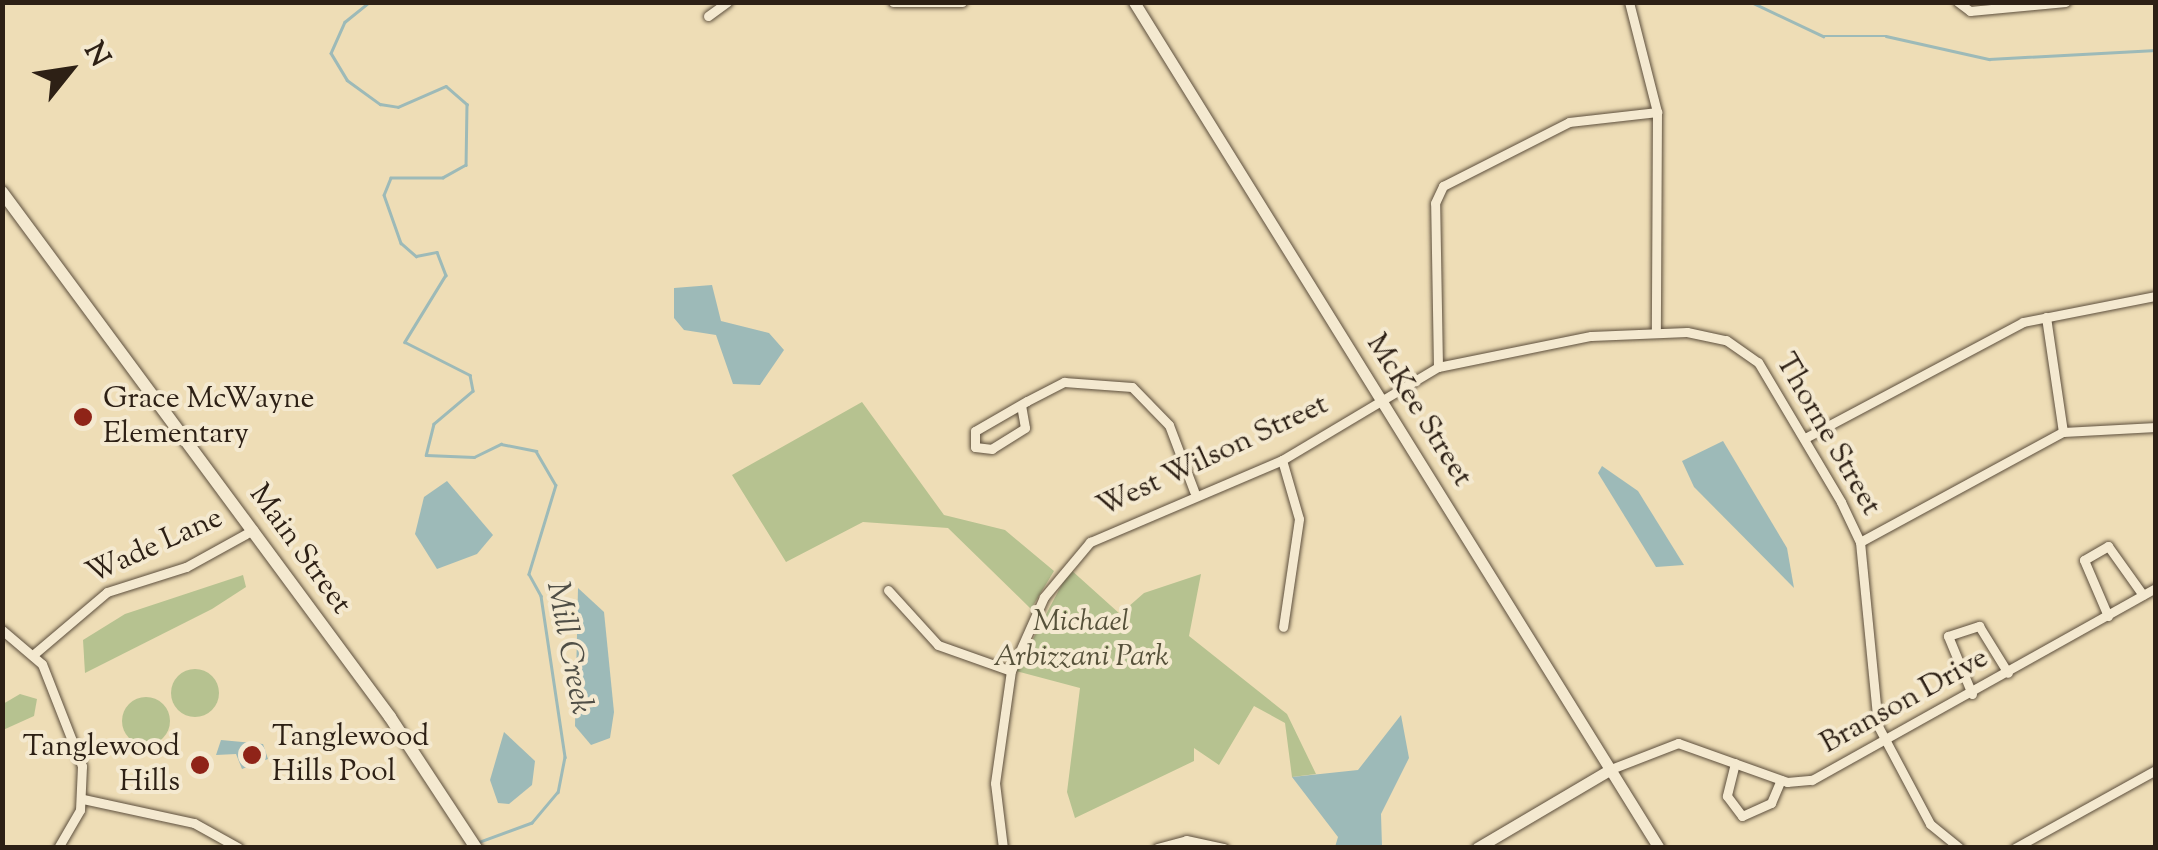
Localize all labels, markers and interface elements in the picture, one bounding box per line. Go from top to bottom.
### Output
north arrow [20,20,120,120]
text: N [73,35,119,75]
street label: McKee Street [1357,328,1479,494]
street label: Thorne Street [1766,347,1888,523]
place label: Grace McWayne Elementary [103,382,315,452]
street label: West Wilson Street [1092,388,1334,526]
marker: Grace McWayne Elementary [72,406,94,428]
street label: Main Street [240,478,358,622]
street label: Wade Lane [81,501,229,593]
water label: Mill Creek [536,578,600,718]
park label: Michael Arbizzani Park [993,605,1169,676]
street label: Branson Drive [1815,641,1995,763]
place label: Tanglewood Hills Pool [272,720,429,790]
place label: Tanglewood Hills [23,730,180,800]
marker: Tanglewood Hills Pool [241,744,263,766]
marker: Tanglewood Hills [189,754,211,776]

